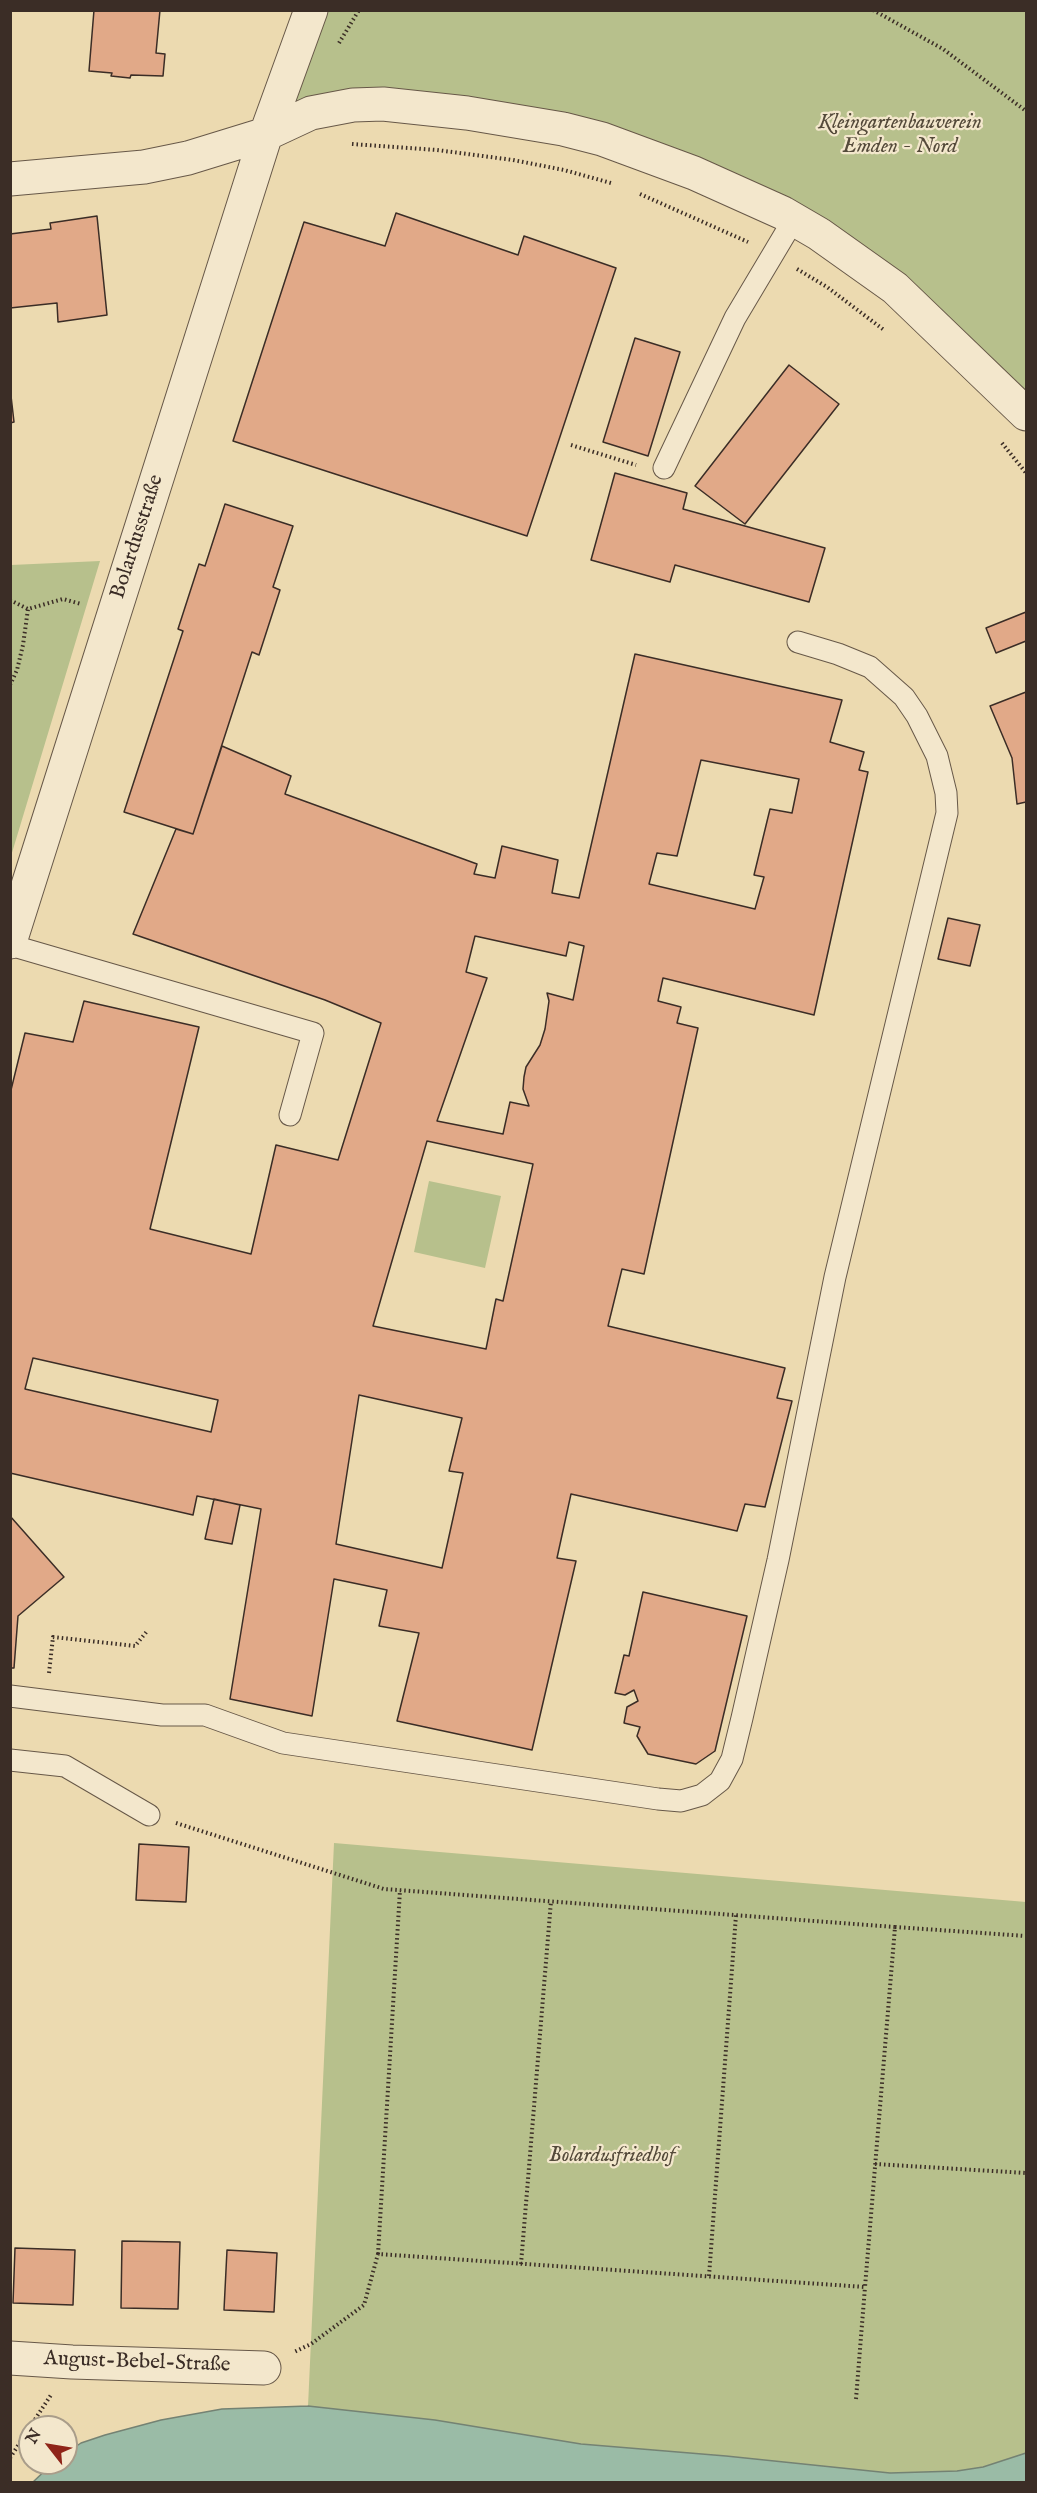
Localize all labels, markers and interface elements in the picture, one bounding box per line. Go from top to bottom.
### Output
park label: Kleingartenbauverein Emden - Nord [818,111,982,161]
street label: Bolardusstraße [106,472,170,602]
park label: Bolardusfriedhof [549,2144,675,2170]
street label: August-Bebel-Straße [43,2347,231,2379]
north arrow [18,2415,78,2475]
text: N [22,2426,46,2448]

